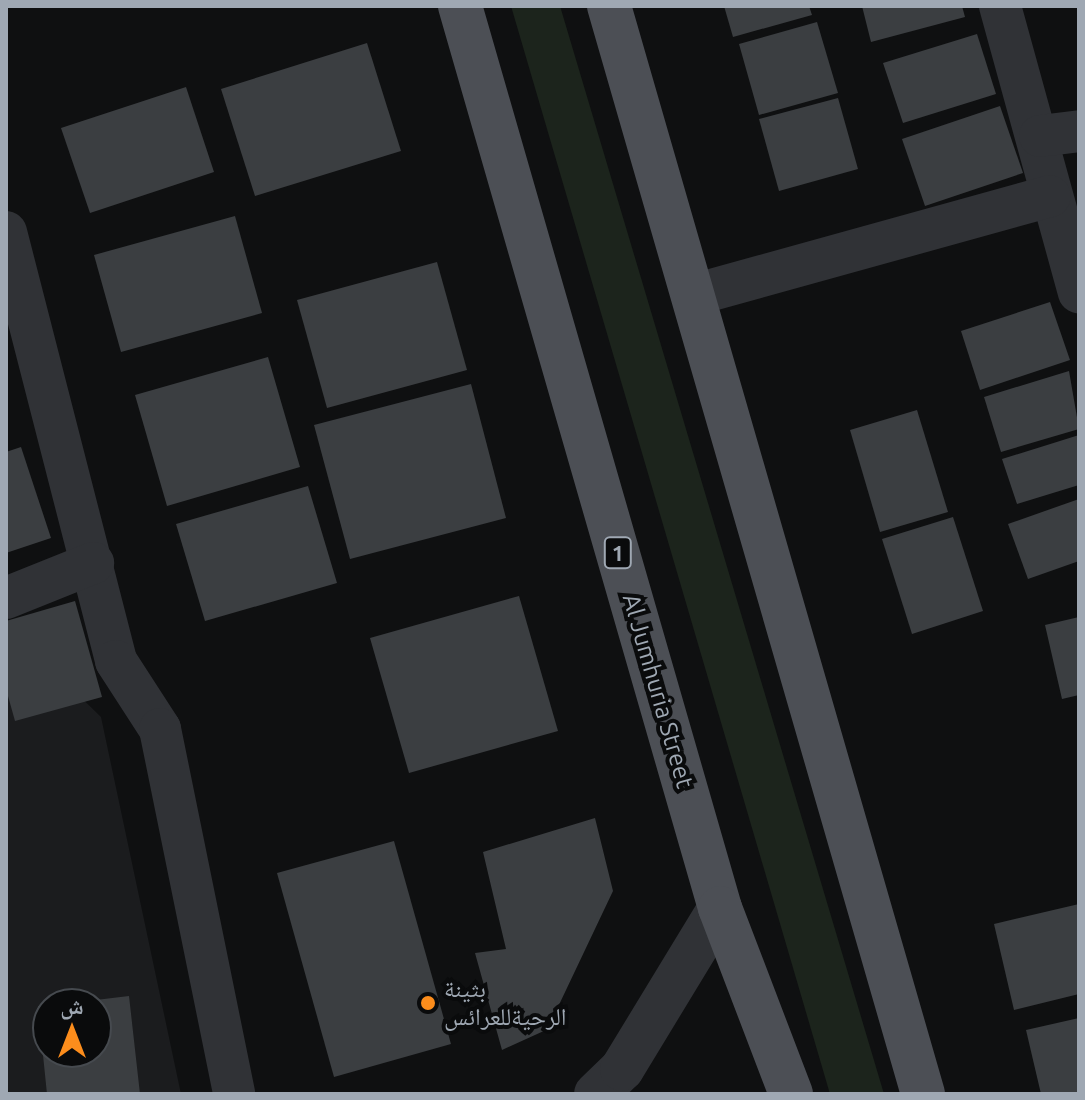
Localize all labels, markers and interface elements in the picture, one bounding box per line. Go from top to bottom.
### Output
road number: 1 [602,535,634,571]
street label: Al Jumhuria Street [616,591,700,791]
place label: بثينة الرحيةللعرائس [444,975,567,1031]
north arrow [32,988,112,1068]
text: ش [60,993,84,1018]
marker: بثينة الرحيةللعرائس [419,994,437,1012]

